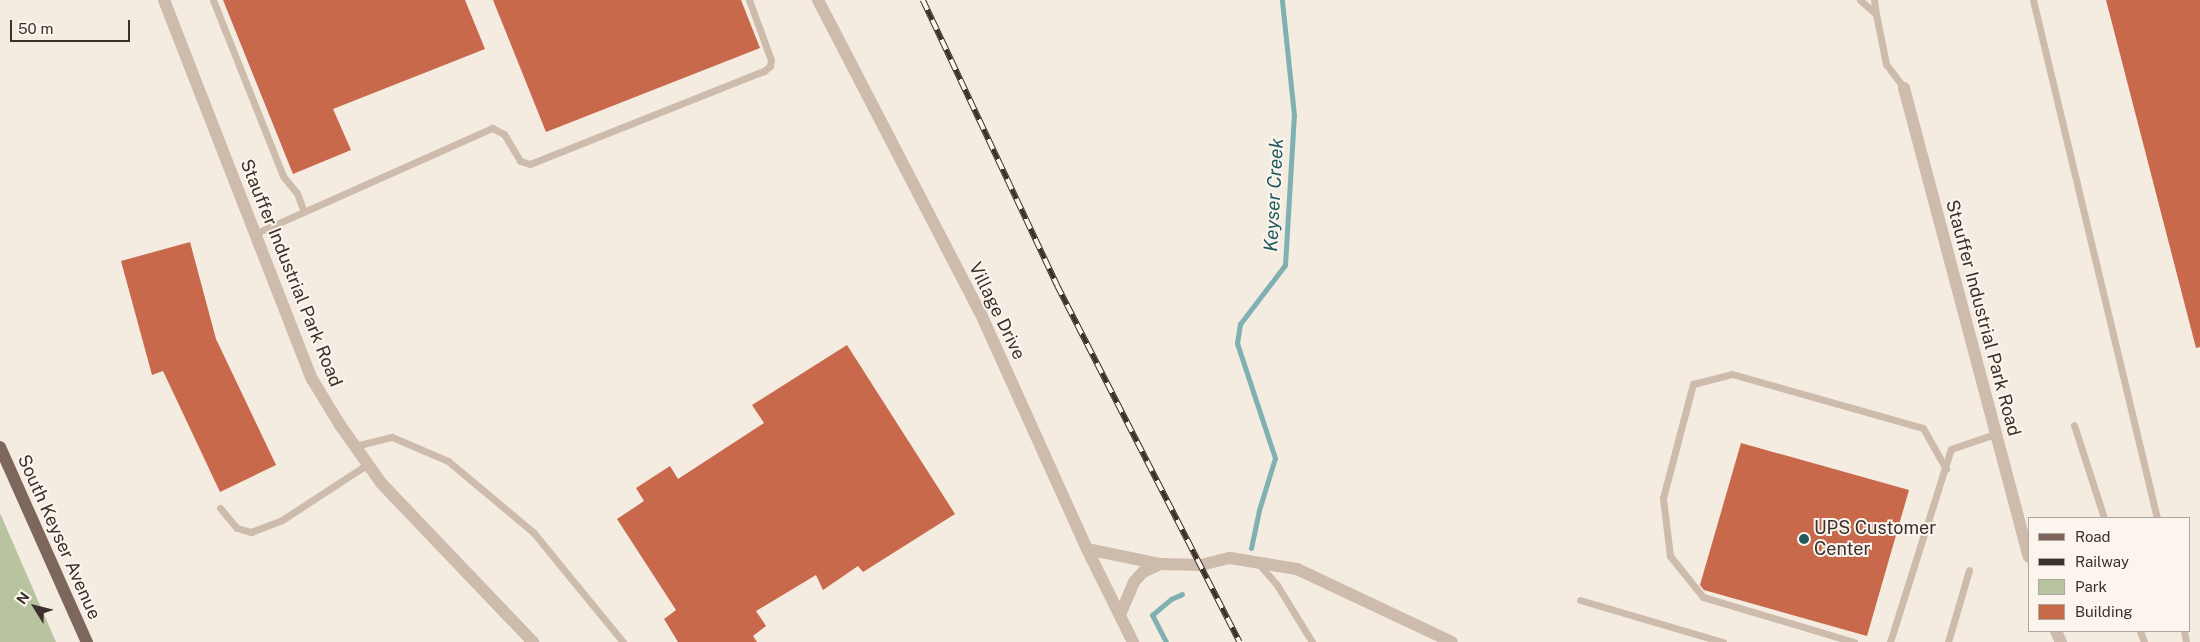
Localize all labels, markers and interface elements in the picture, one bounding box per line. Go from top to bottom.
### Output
scale bar [12,10,132,42]
text: 50 m [18,20,53,37]
water label: Keyser Creek [1260,138,1288,252]
street label: Stauffer Industrial Park Road [235,156,347,390]
street label: Stauffer Industrial Park Road [1941,198,2025,438]
street label: Village Drive [964,259,1030,363]
street label: South Keyser Avenue [13,451,105,623]
legend [2028,517,2190,632]
place label: UPS Customer Center [1814,518,1936,560]
text: Road [2075,528,2111,545]
marker: UPS Customer Center [1798,533,1810,545]
text: Railway [2075,553,2129,570]
text: Park [2075,578,2107,595]
north arrow [10,582,60,632]
text: N [13,589,33,607]
text: Building [2075,603,2133,620]

